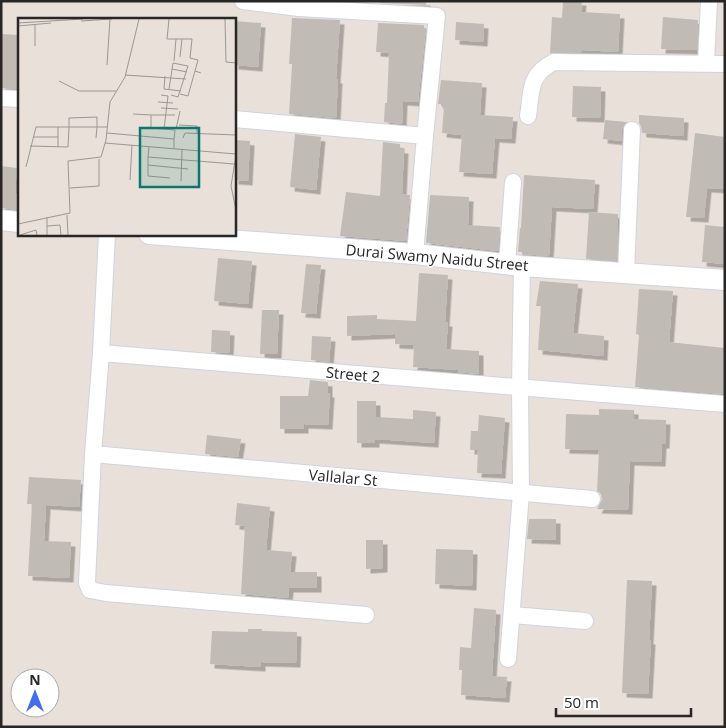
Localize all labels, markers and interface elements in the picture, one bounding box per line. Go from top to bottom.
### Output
inset map [18,18,235,235]
street label: Durai Swamy Naidu Street [345,239,529,275]
street label: Street 2 [325,362,381,386]
street label: Vallalar St [308,464,378,490]
north arrow [10,668,60,718]
text: N [29,670,41,689]
scale bar [556,686,691,718]
text: 50 m [564,692,599,712]

